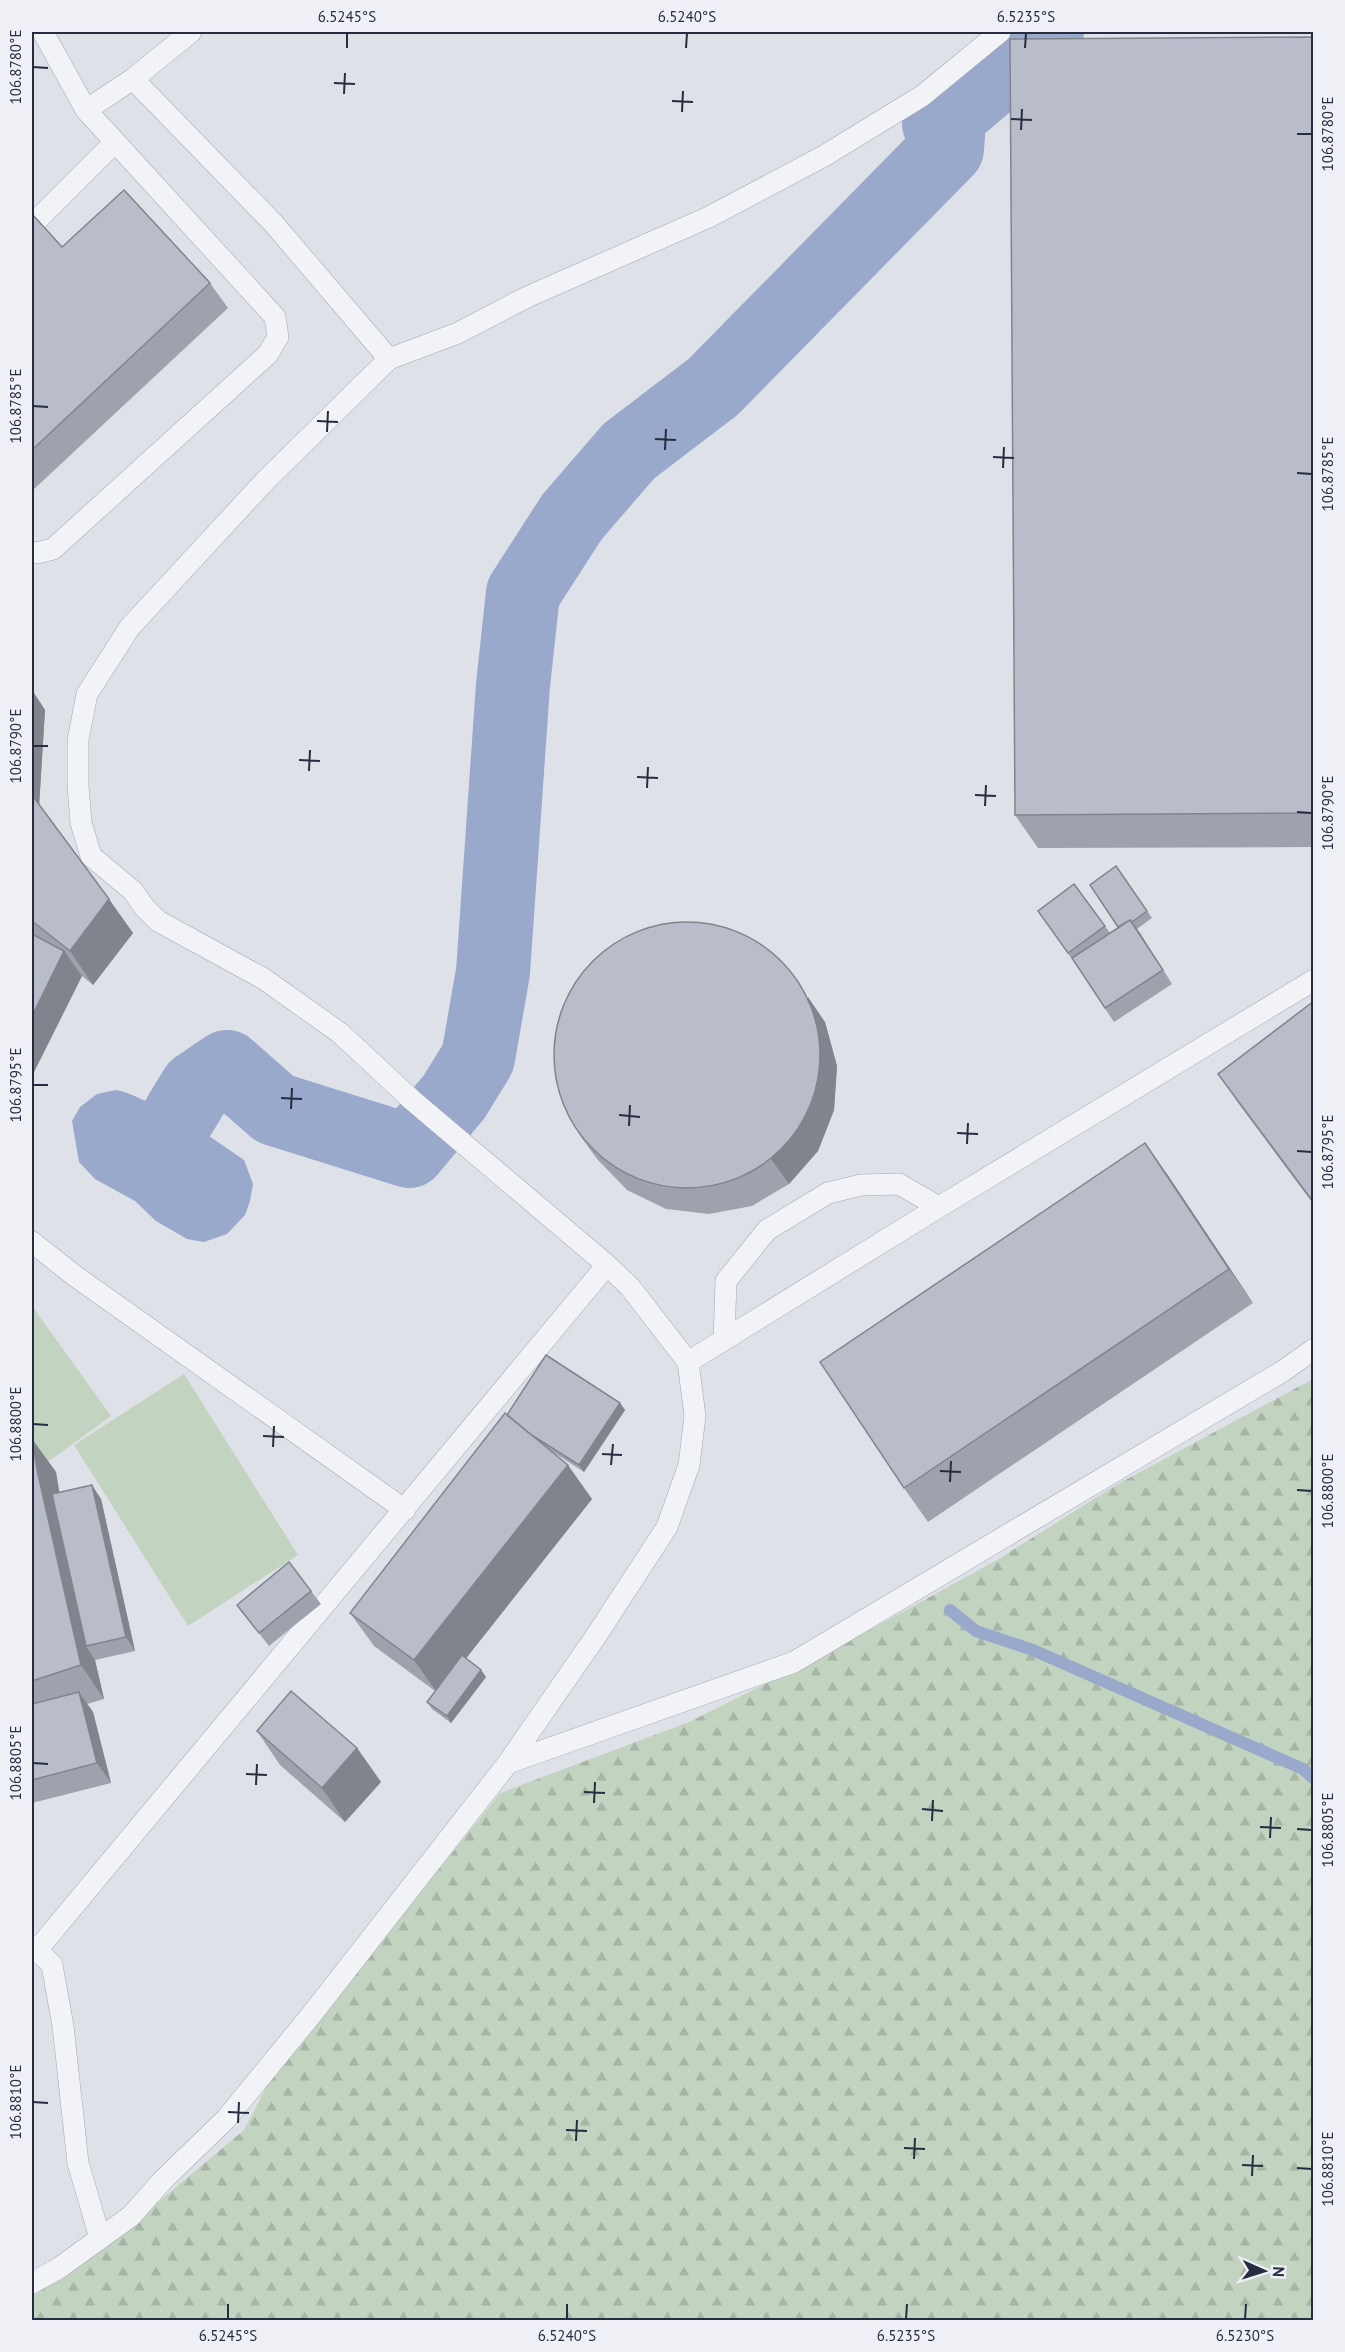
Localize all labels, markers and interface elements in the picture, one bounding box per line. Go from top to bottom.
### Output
text: 6.5245°S [318,7,376,26]
text: 6.5240°S [658,7,716,26]
text: 6.5235°S [997,7,1055,26]
text: 106.8780°E [6,30,25,104]
text: 106.8780°E [1318,97,1337,171]
text: 106.8785°E [6,369,25,443]
text: 106.8785°E [1318,437,1337,511]
text: 106.8790°E [6,709,25,783]
text: 106.8790°E [1318,776,1337,850]
text: 106.8795°E [6,1048,25,1122]
text: 106.8795°E [1318,1115,1337,1189]
text: 106.8800°E [6,1387,25,1461]
text: 106.8800°E [1318,1454,1337,1528]
text: 106.8805°E [6,1726,25,1800]
text: 106.8805°E [1318,1793,1337,1867]
text: 106.8810°E [6,2065,25,2139]
text: 106.8810°E [1318,2132,1337,2206]
north arrow [1234,2241,1294,2301]
text: N [1269,2266,1289,2278]
text: 6.5245°S [199,2326,257,2345]
text: 6.5240°S [538,2326,596,2345]
text: 6.5235°S [877,2326,935,2345]
text: 6.5230°S [1216,2326,1274,2345]

